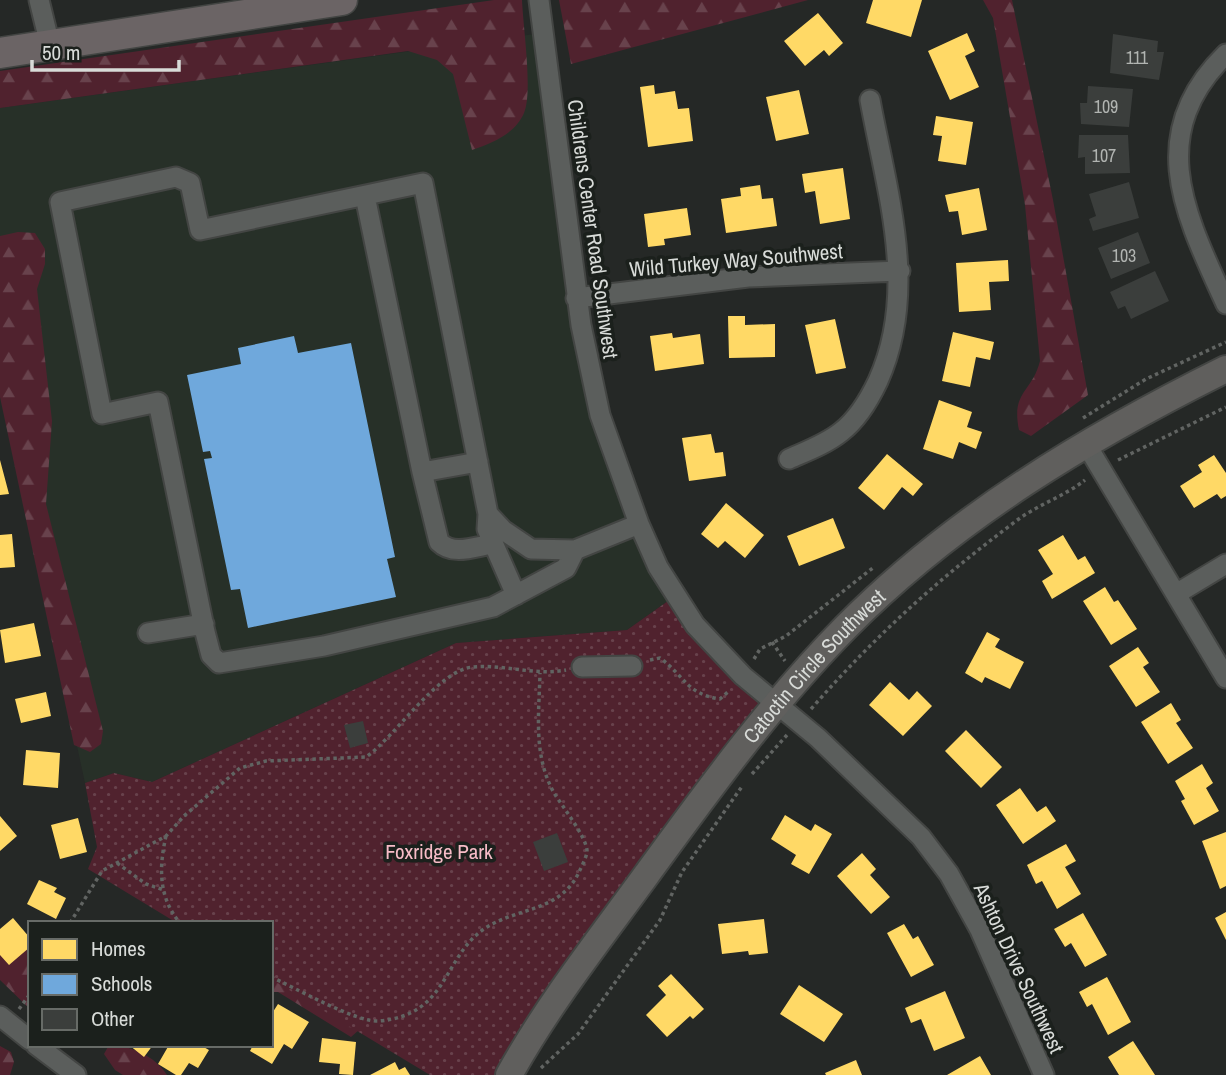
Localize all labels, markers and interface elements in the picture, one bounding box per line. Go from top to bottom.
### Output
scale bar [32,28,178,72]
text: 50 m [42,38,80,67]
house number: 111 [1126,45,1149,70]
house number: 109 [1094,94,1118,119]
street label: Childrens Center Road Southwest [560,98,626,361]
house number: 107 [1092,143,1116,168]
street label: Wild Turkey Way Southwest [628,236,844,284]
house number: 103 [1112,243,1136,268]
street label: Catoctin Circle Southwest [736,582,891,749]
park label: Foxridge Park [385,837,493,866]
street label: Ashton Drive Southwest [966,877,1071,1058]
legend [28,921,273,1047]
text: Homes [91,934,146,963]
text: Schools [91,969,152,998]
text: Other [91,1004,134,1033]

